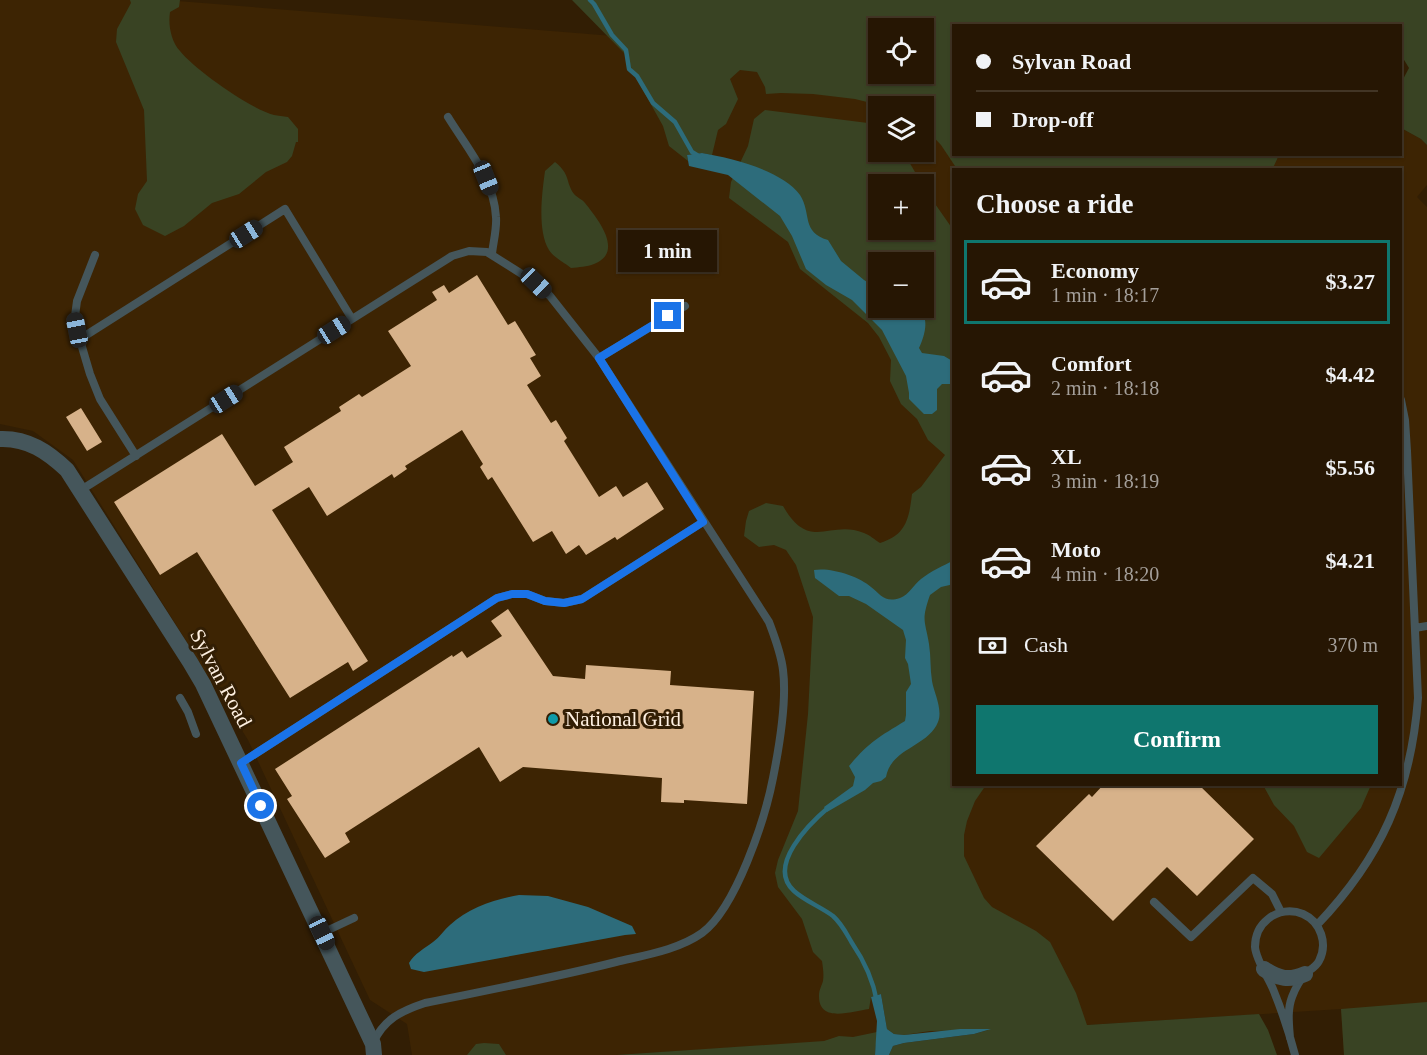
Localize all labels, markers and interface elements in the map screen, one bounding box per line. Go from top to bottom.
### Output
map controls [868,18,934,318]
button: locate [868,18,934,84]
text: Sylvan Road [1012,49,1131,74]
button: layers [868,96,934,162]
text: Drop-off [1012,107,1093,132]
car [471,158,501,198]
button: + [868,174,934,240]
text: Choose a ride [976,189,1134,219]
car [226,217,266,251]
callout: 1 min [618,229,718,271]
text: 1 min [643,240,692,262]
button: − [868,252,934,318]
icon: car [979,255,1033,309]
text: Economy [1051,258,1139,283]
car [517,264,555,302]
text: $3.27 [1326,269,1375,294]
text: 1 min · 18:17 [1051,284,1159,306]
route end [654,302,681,329]
car [65,311,89,349]
car [314,313,354,347]
icon: car [979,348,1033,402]
text: Comfort [1051,351,1132,376]
text: $4.42 [1326,362,1375,387]
text: 2 min · 18:18 [1051,377,1159,399]
car [206,382,246,416]
icon: car [979,441,1033,495]
text: XL [1051,444,1082,469]
text: $5.56 [1326,455,1375,480]
text: 3 min · 18:19 [1051,470,1159,492]
icon: car [979,534,1033,588]
text: Moto [1051,537,1101,562]
text: $4.21 [1326,548,1375,573]
text: 4 min · 18:20 [1051,563,1159,585]
street label: Sylvan Road [185,625,257,732]
icon: cash [976,629,1009,662]
text: Cash [1024,632,1068,657]
text: 370 m [1327,634,1378,656]
button: Confirm [976,705,1378,774]
place label: National Grid [565,707,682,731]
marker: National Grid [546,712,560,726]
route start [247,792,274,819]
car [306,913,338,953]

